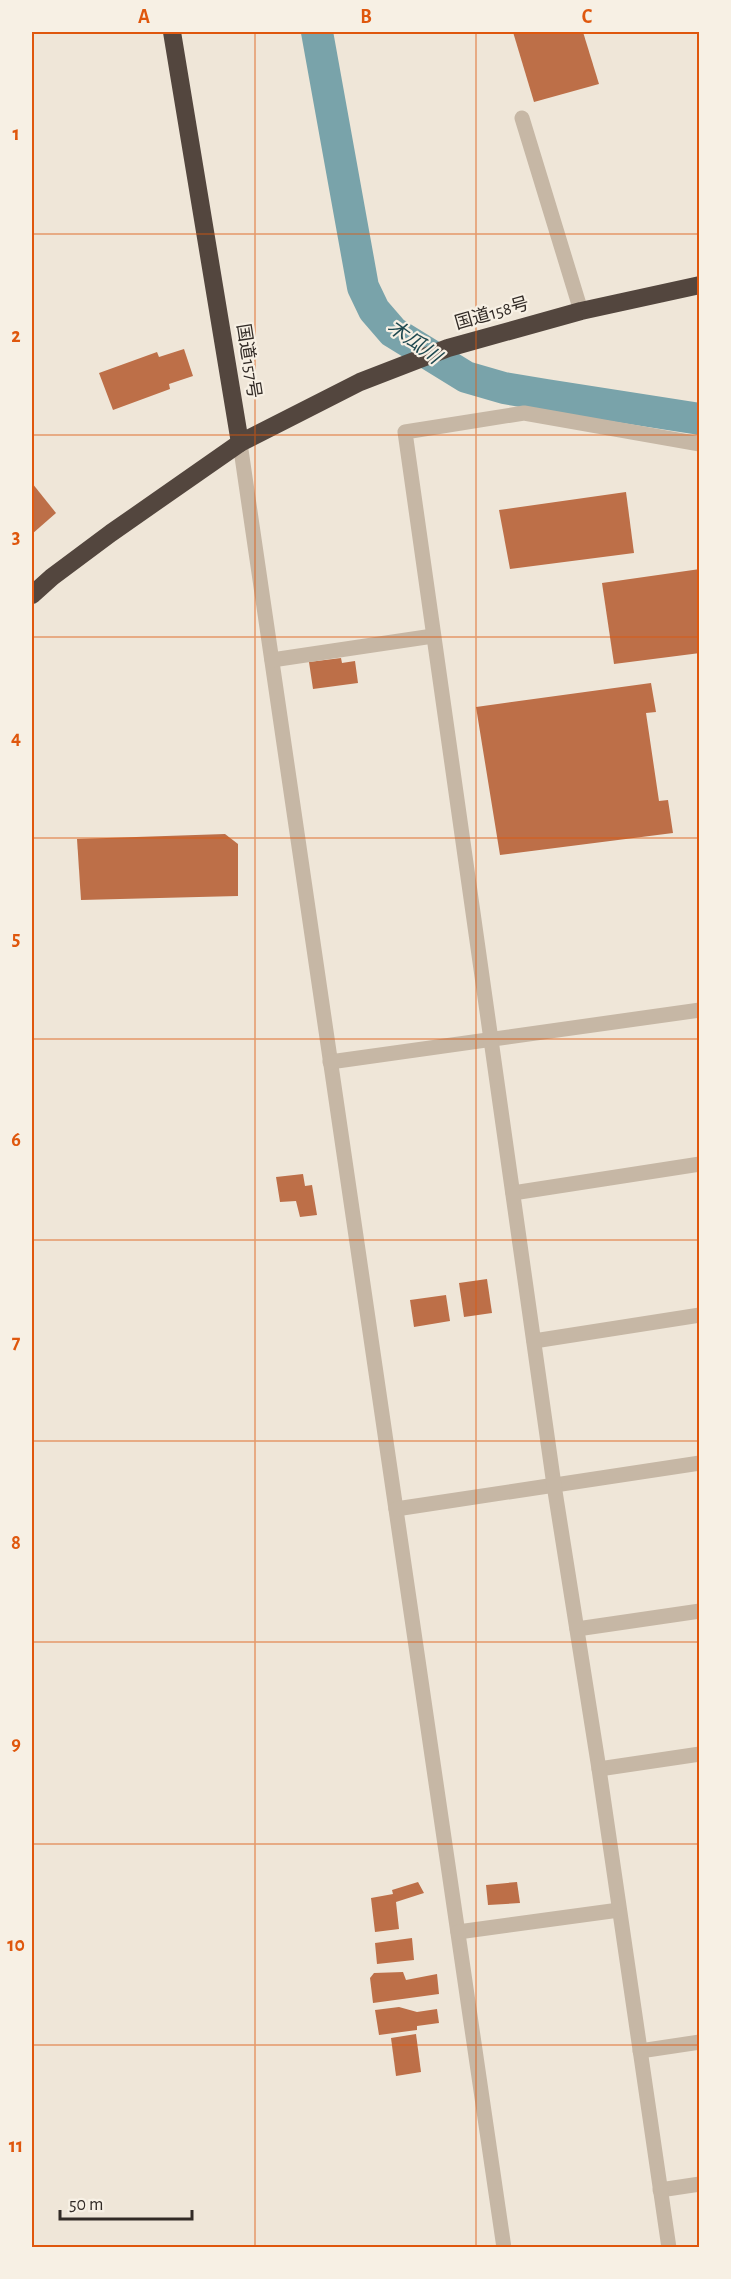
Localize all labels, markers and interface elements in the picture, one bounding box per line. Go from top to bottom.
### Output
text: A [138,7,150,27]
text: B [360,7,372,27]
text: C [582,7,593,27]
text: 1 [12,124,20,144]
street label: 国道158号 [452,293,531,333]
water label: 木瓜川 [384,315,446,369]
street label: 国道157号 [233,322,265,400]
text: 2 [11,326,21,346]
text: 3 [12,527,20,547]
text: 4 [11,728,21,748]
text: 5 [12,929,20,949]
text: 6 [11,1130,21,1150]
text: 7 [12,1332,21,1352]
text: 8 [11,1533,21,1553]
text: 9 [11,1734,21,1754]
text: 10 [7,1935,25,1955]
text: 11 [9,2136,23,2156]
scale bar [60,2183,192,2221]
text: 50 m [69,2196,103,2214]

